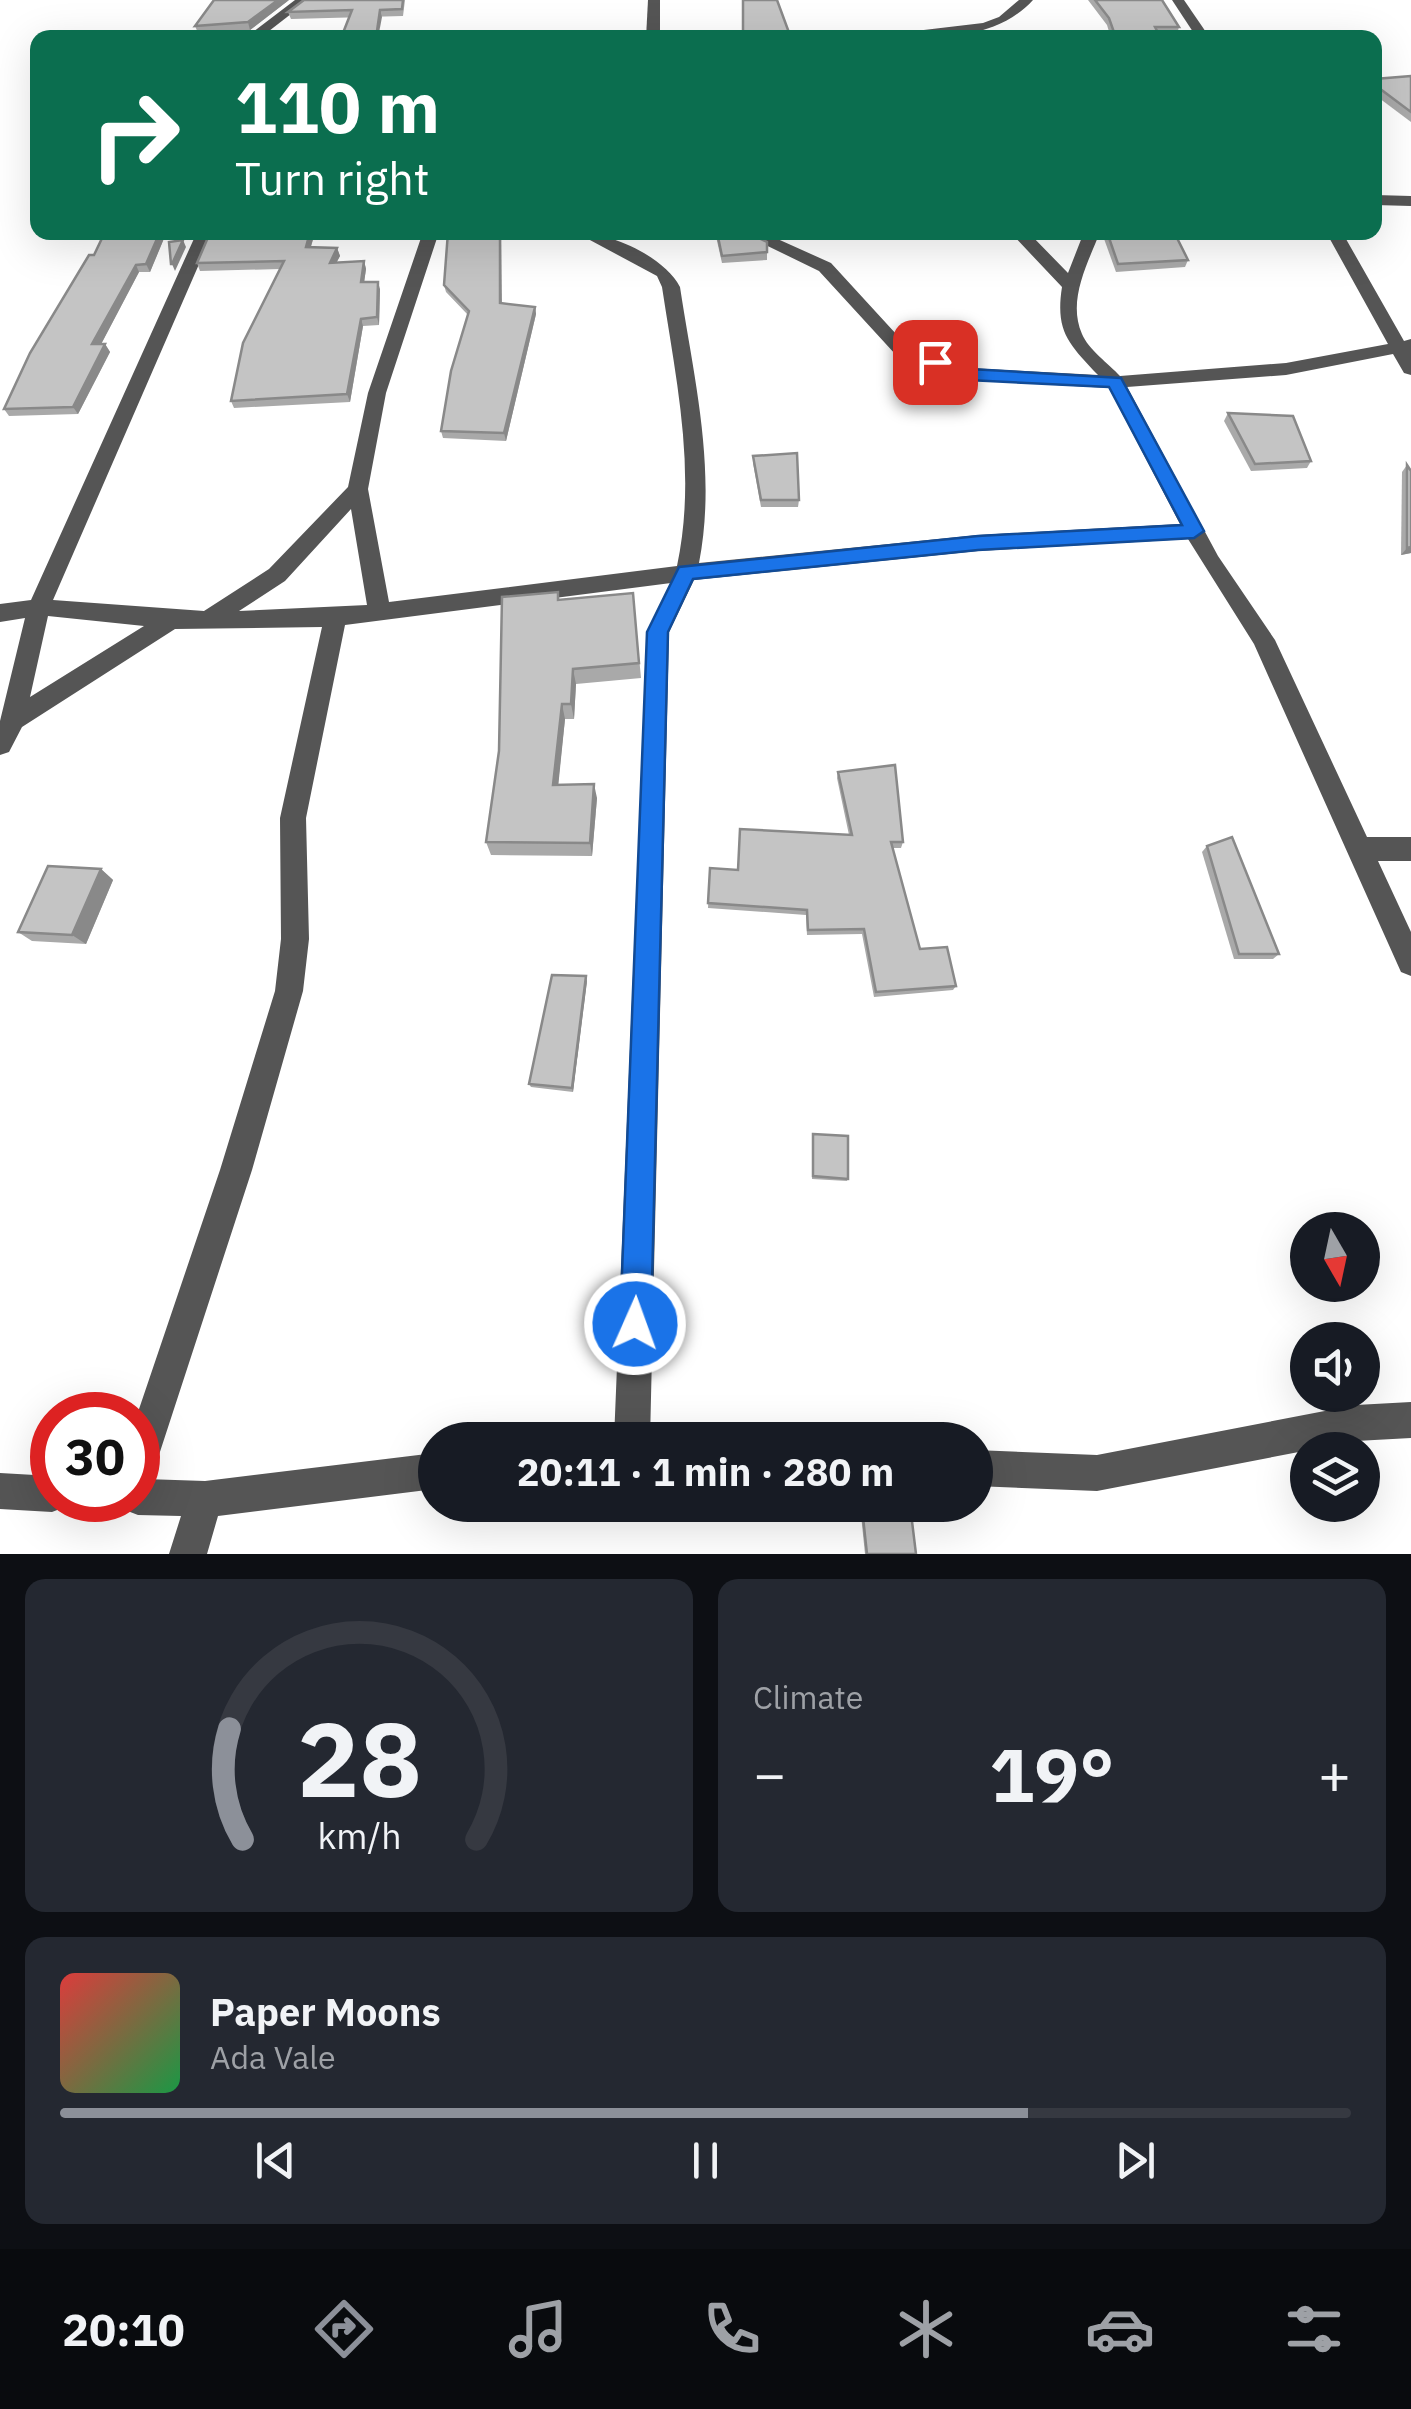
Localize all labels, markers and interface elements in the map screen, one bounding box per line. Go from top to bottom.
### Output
text: 110 m [235,61,440,152]
icon: right [70,70,200,200]
text: Turn right [235,149,430,207]
pin [893,320,978,405]
icon: arrive [908,335,963,390]
north arrow [1290,1212,1380,1302]
map controls [1290,1212,1380,1522]
position arrow [583,1272,687,1376]
button: sound [1290,1322,1380,1412]
speed limit sign: 30 [30,1392,160,1522]
button: layers [1290,1432,1380,1522]
text: 20:11 · 1 min · 280 m [517,1447,894,1496]
text: Climate [753,1676,863,1718]
text: 28 [297,1690,421,1826]
text: 19° [989,1725,1115,1823]
text: − [753,1738,786,1809]
text: + [1318,1738,1351,1809]
text: km/h [317,1812,401,1859]
text: Paper Moons [210,1987,441,2036]
text: Ada Vale [210,2036,336,2078]
icon: previous [248,2133,303,2188]
icon: pause [678,2133,733,2188]
icon: next [1108,2133,1163,2188]
icon: directions [309,2294,379,2364]
icon: music [503,2294,573,2364]
icon: phone [697,2294,767,2364]
icon: climate [891,2294,961,2364]
icon: car [1085,2294,1155,2364]
icon: filters [1279,2294,1349,2364]
text: 20:10 [62,2300,185,2358]

